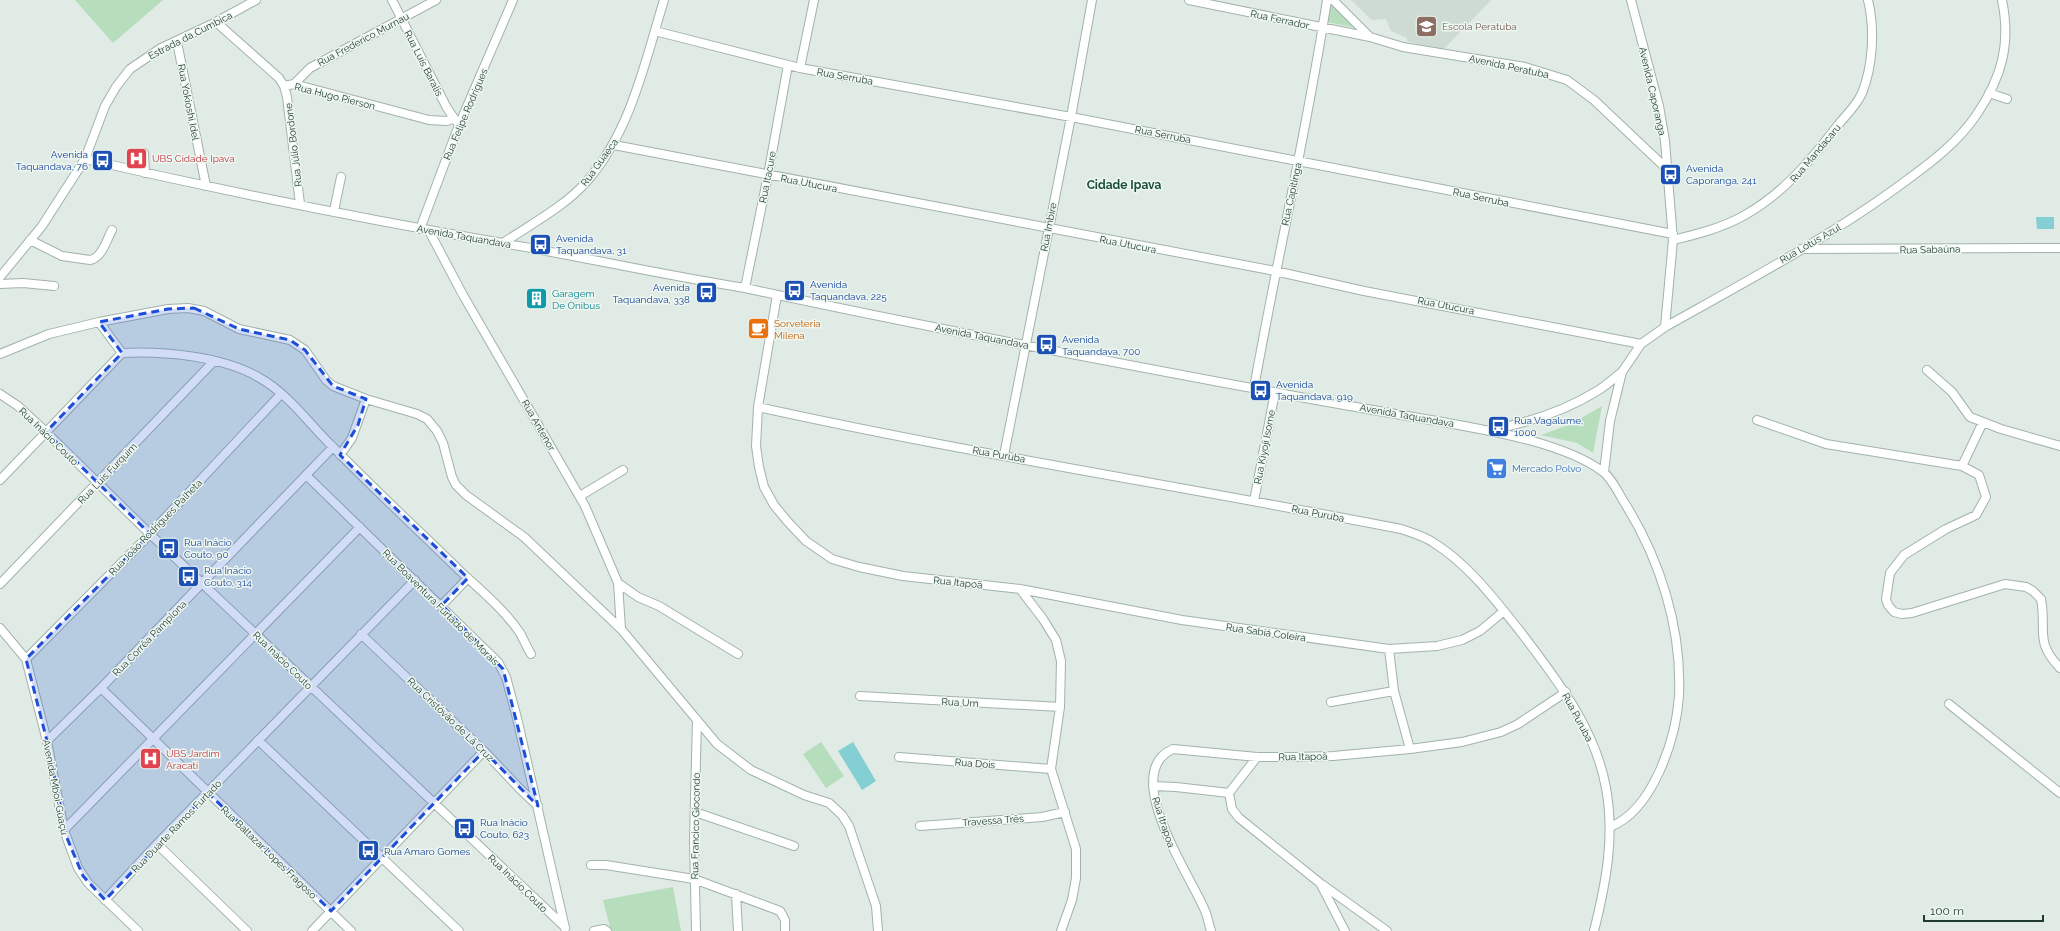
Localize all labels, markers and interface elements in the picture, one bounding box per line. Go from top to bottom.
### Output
street label: Rua Ferrador [1249,8,1311,31]
street label: Estrada da Cumbica [146,9,234,61]
street label: Rua Frederico Murnau [315,11,411,68]
school or university icon: Escola Peratuba [1414,13,1440,39]
place label: Escola Peratuba [1442,21,1517,32]
street label: Rua Luís Baralis [402,28,445,98]
street label: Avenida Caporanga [1637,46,1668,136]
street label: Avenida Peratuba [1468,53,1550,80]
street label: Rua Yokioshi Idel [176,63,201,142]
street label: Rua Serruba [816,66,874,87]
street label: Rua Felipe Rodrigues [441,67,490,162]
street label: Rua Hugo Pierson [293,81,377,112]
street label: Rua Júlio Bordone [283,102,304,187]
street label: Rua Mandacaru [1788,122,1843,185]
street label: Rua Serruba [1134,124,1192,145]
street label: Rua Guaeca [579,137,620,188]
hospital icon: UBS Cidade Ipava [124,145,150,171]
bus stop icon: Avenida Taquandava, 76 [90,147,116,173]
place label: Avenida Taquandava, 76 [16,149,88,172]
street label: Rua Itacure [757,150,778,204]
place label: UBS Cidade Ipava [152,153,235,164]
bus stop icon: Avenida Caporanga, 241 [1657,161,1683,187]
street label: Rua Capitinga [1279,162,1304,227]
place label: Avenida Caporanga, 241 [1686,163,1757,186]
street label: Rua Utucura [780,173,838,194]
district label: Cidade Ipava [1087,178,1161,192]
street label: Rua Serruba [1452,186,1510,209]
street label: Rua Imbire [1038,202,1059,253]
street label: Rua Lótus Azul [1778,221,1843,265]
street label: Avenida Taquandava [416,223,512,250]
bus stop icon: Avenida Taquandava, 31 [527,231,553,257]
place label: Avenida Taquandava, 31 [556,233,627,256]
street label: Rua Utucura [1099,234,1157,255]
street label: Rua Sabaúna [1900,243,1960,256]
bus stop icon: Avenida Taquandava, 225 [782,277,808,303]
place label: Avenida Taquandava, 225 [810,279,887,302]
bus stop icon: Avenida Taquandava, 338 [693,280,719,306]
place label: Avenida Taquandava, 338 [613,282,690,305]
building icon: Garagem De Ônibus [524,286,550,312]
place label: Garagem De Ônibus [552,288,600,311]
street label: Rua Utucura [1417,295,1475,316]
cafe icon: Sorveteria Milena [745,316,771,342]
place label: Sorveteria Milena [774,318,821,341]
street label: Avenida Taquandava [934,322,1030,351]
bus stop icon: Avenida Taquandava, 700 [1034,332,1060,358]
place label: Avenida Taquandava, 700 [1062,334,1140,357]
bus stop icon: Avenida Taquandava, 919 [1248,377,1274,403]
place label: Avenida Taquandava, 919 [1276,379,1353,402]
street label: Rua Antenor [520,398,558,453]
street label: Avenida Taquandava [1359,402,1455,429]
street label: Rua Inácio Couto [17,405,81,468]
street label: Rua Kiyoji Isome [1252,409,1277,485]
bus stop icon: Rua Vagalume, 1000 [1486,413,1512,439]
place label: Rua Vagalume, 1000 [1514,415,1583,438]
street label: Rua Luís Furquim [76,441,139,506]
street label: Rua Puruba [972,444,1026,465]
supermarket icon: Mercado Polvo [1484,455,1510,481]
place label: Mercado Polvo [1512,463,1581,474]
street label: Rua João Rodrigues Palheta [107,477,204,578]
street label: Rua Puruba [1291,503,1345,524]
bus stop icon: Rua Inácio Couto, 90 [155,535,181,561]
place label: Rua Inácio Couto, 90 [184,537,232,560]
street label: Rua Boaventura Furtado de Morais [380,547,501,668]
bus stop icon: Rua Inácio Couto, 314 [175,563,201,589]
place label: Rua Inácio Couto, 314 [204,565,252,588]
street label: Rua Itapoã [933,574,983,591]
street label: Rua Corrêa Pamplona [110,598,188,678]
street label: Rua Sabiá Coleira [1225,621,1307,644]
street label: Rua Inácio Couto [251,629,315,692]
street label: Rua Cristóvão de Lã Cruz [405,675,496,764]
street label: Rua Puruba [1560,691,1595,743]
street label: Rua Um [941,696,979,709]
street label: Avenida Mboi-Guaçu [41,738,70,836]
hospital icon: UBS Jardim Aracati [137,746,163,772]
place label: UBS Jardim Aracati [166,748,220,771]
street label: Rua Itapoã [1278,751,1328,762]
street label: Rua Dois [954,757,996,770]
street label: Rua Francico Giocondo [689,772,702,880]
street label: Rua Duarte Ramos Furtado [129,778,224,875]
street label: Rua Itrapoa [1150,795,1177,849]
street label: Rua Baltazar Lopes Fragoso [219,804,319,901]
street label: Travessa Três [962,813,1024,828]
bus stop icon: Rua Inácio Couto, 623 [451,815,477,841]
place label: Rua Inácio Couto, 623 [480,817,529,840]
bus stop icon: Rua Amaro Gomes [356,838,382,864]
place label: Rua Amaro Gomes [384,846,471,857]
street label: Rua Inácio Couto [486,852,550,915]
scale bar [1924,897,2043,923]
text: 100 m [1930,904,1964,918]

